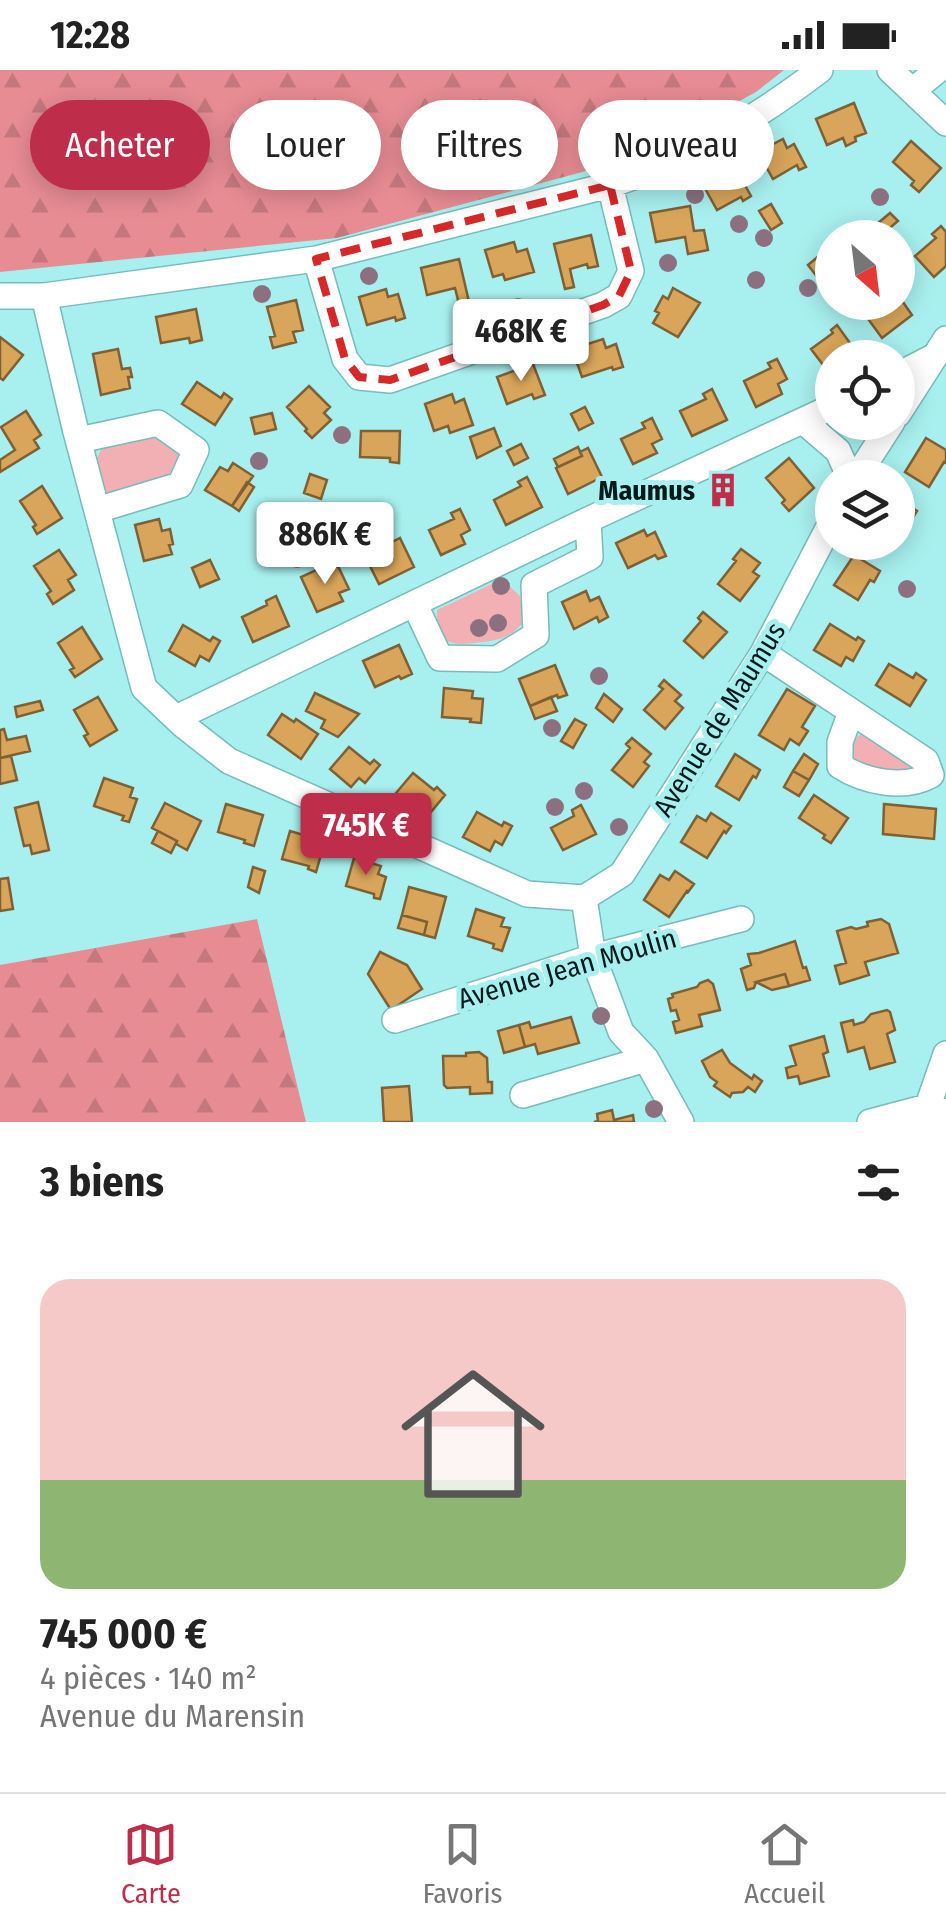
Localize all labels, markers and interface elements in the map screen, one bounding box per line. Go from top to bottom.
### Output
text: 12:28 [50,12,130,58]
chip: Acheter [30,100,210,190]
chip: Louer [230,100,381,190]
chip: Filtres [401,100,558,190]
chip: Nouveau [578,100,774,190]
north arrow [815,220,915,320]
map controls [815,220,915,560]
pin: 468K € [440,299,602,384]
text: 468K € [475,312,567,350]
button: locate [815,340,915,440]
button: layers [815,460,915,560]
building icon: Maumus [704,471,742,509]
place label: Maumus [598,474,695,507]
pin: 886K € [244,502,406,587]
text: 886K € [279,515,371,553]
street label: Avenue de Maumus [646,616,792,822]
pin: 745K € [285,793,447,878]
text: 745K € [323,806,409,844]
street label: Avenue Jean Moulin [454,922,680,1015]
icon: filters [851,1155,906,1210]
text: 3 biens [40,1157,164,1207]
icon: home [383,1344,563,1524]
text: 745 000 € [40,1609,207,1659]
text: 4 pièces · 140 m² [40,1659,256,1697]
text: Avenue du Marensin [40,1697,305,1735]
tab: Carte [121,1817,181,1910]
tab: Favoris [423,1817,502,1910]
tab: Accueil [744,1817,825,1910]

